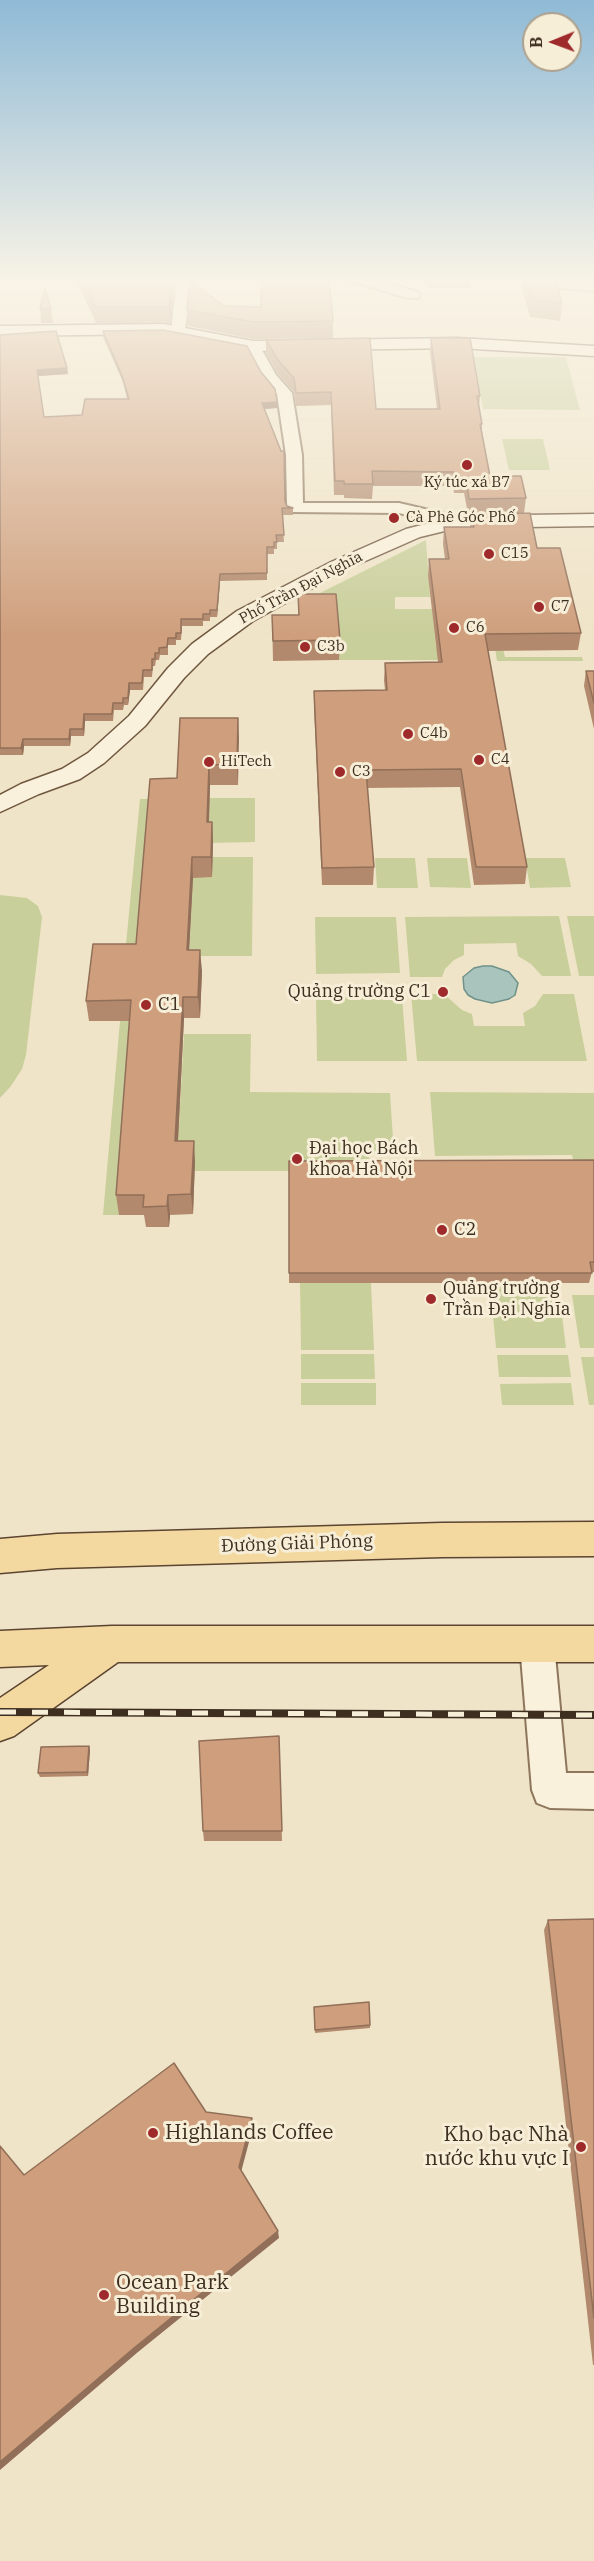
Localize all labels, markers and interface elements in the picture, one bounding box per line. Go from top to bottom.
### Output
north arrow [522,12,582,72]
text: B [526,36,546,48]
marker: Ký túc xá B7 [460,458,474,472]
place label: Ký túc xá B7 [424,474,510,492]
place label: Cà Phê Góc Phố [406,509,515,527]
marker: Cà Phê Góc Phố [387,511,401,525]
place label: C15 [501,545,529,563]
marker: C15 [482,547,496,561]
street label: Phố Trần Đại Nghĩa [236,548,366,628]
place label: C7 [551,598,570,616]
marker: C7 [532,600,546,614]
place label: C6 [466,619,485,637]
marker: C6 [447,621,461,635]
place label: C3b [317,638,345,656]
marker: C3b [298,640,312,654]
place label: C4b [420,725,448,743]
marker: C4b [401,727,415,741]
place label: C4 [491,751,510,769]
place label: HiTech [221,753,272,771]
marker: C4 [472,753,486,767]
marker: HiTech [202,755,216,769]
place label: C3 [352,763,371,781]
marker: C3 [333,765,347,779]
place label: Quảng trường C1 [288,981,431,1003]
marker: Quảng trường C1 [436,985,450,999]
place label: C1 [158,994,180,1016]
marker: C1 [139,998,153,1012]
place label: Đại học Bách khoa Hà Nội [309,1138,419,1180]
marker: Đại học Bách khoa Hà Nội [290,1152,304,1166]
place label: C2 [454,1219,476,1241]
marker: C2 [435,1223,449,1237]
place label: Quảng trường Trần Đại Nghĩa [443,1278,571,1320]
marker: Quảng trường Trần Đại Nghĩa [424,1292,438,1306]
street label: Đường Giải Phóng [221,1531,373,1557]
place label: Highlands Coffee [165,2120,334,2146]
place label: Kho bạc Nhà nước khu vực I [424,2122,569,2172]
marker: Highlands Coffee [146,2126,160,2140]
marker: Kho bạc Nhà nước khu vực I [574,2140,588,2154]
place label: Ocean Park Building [116,2270,229,2320]
marker: Ocean Park Building [97,2288,111,2302]

